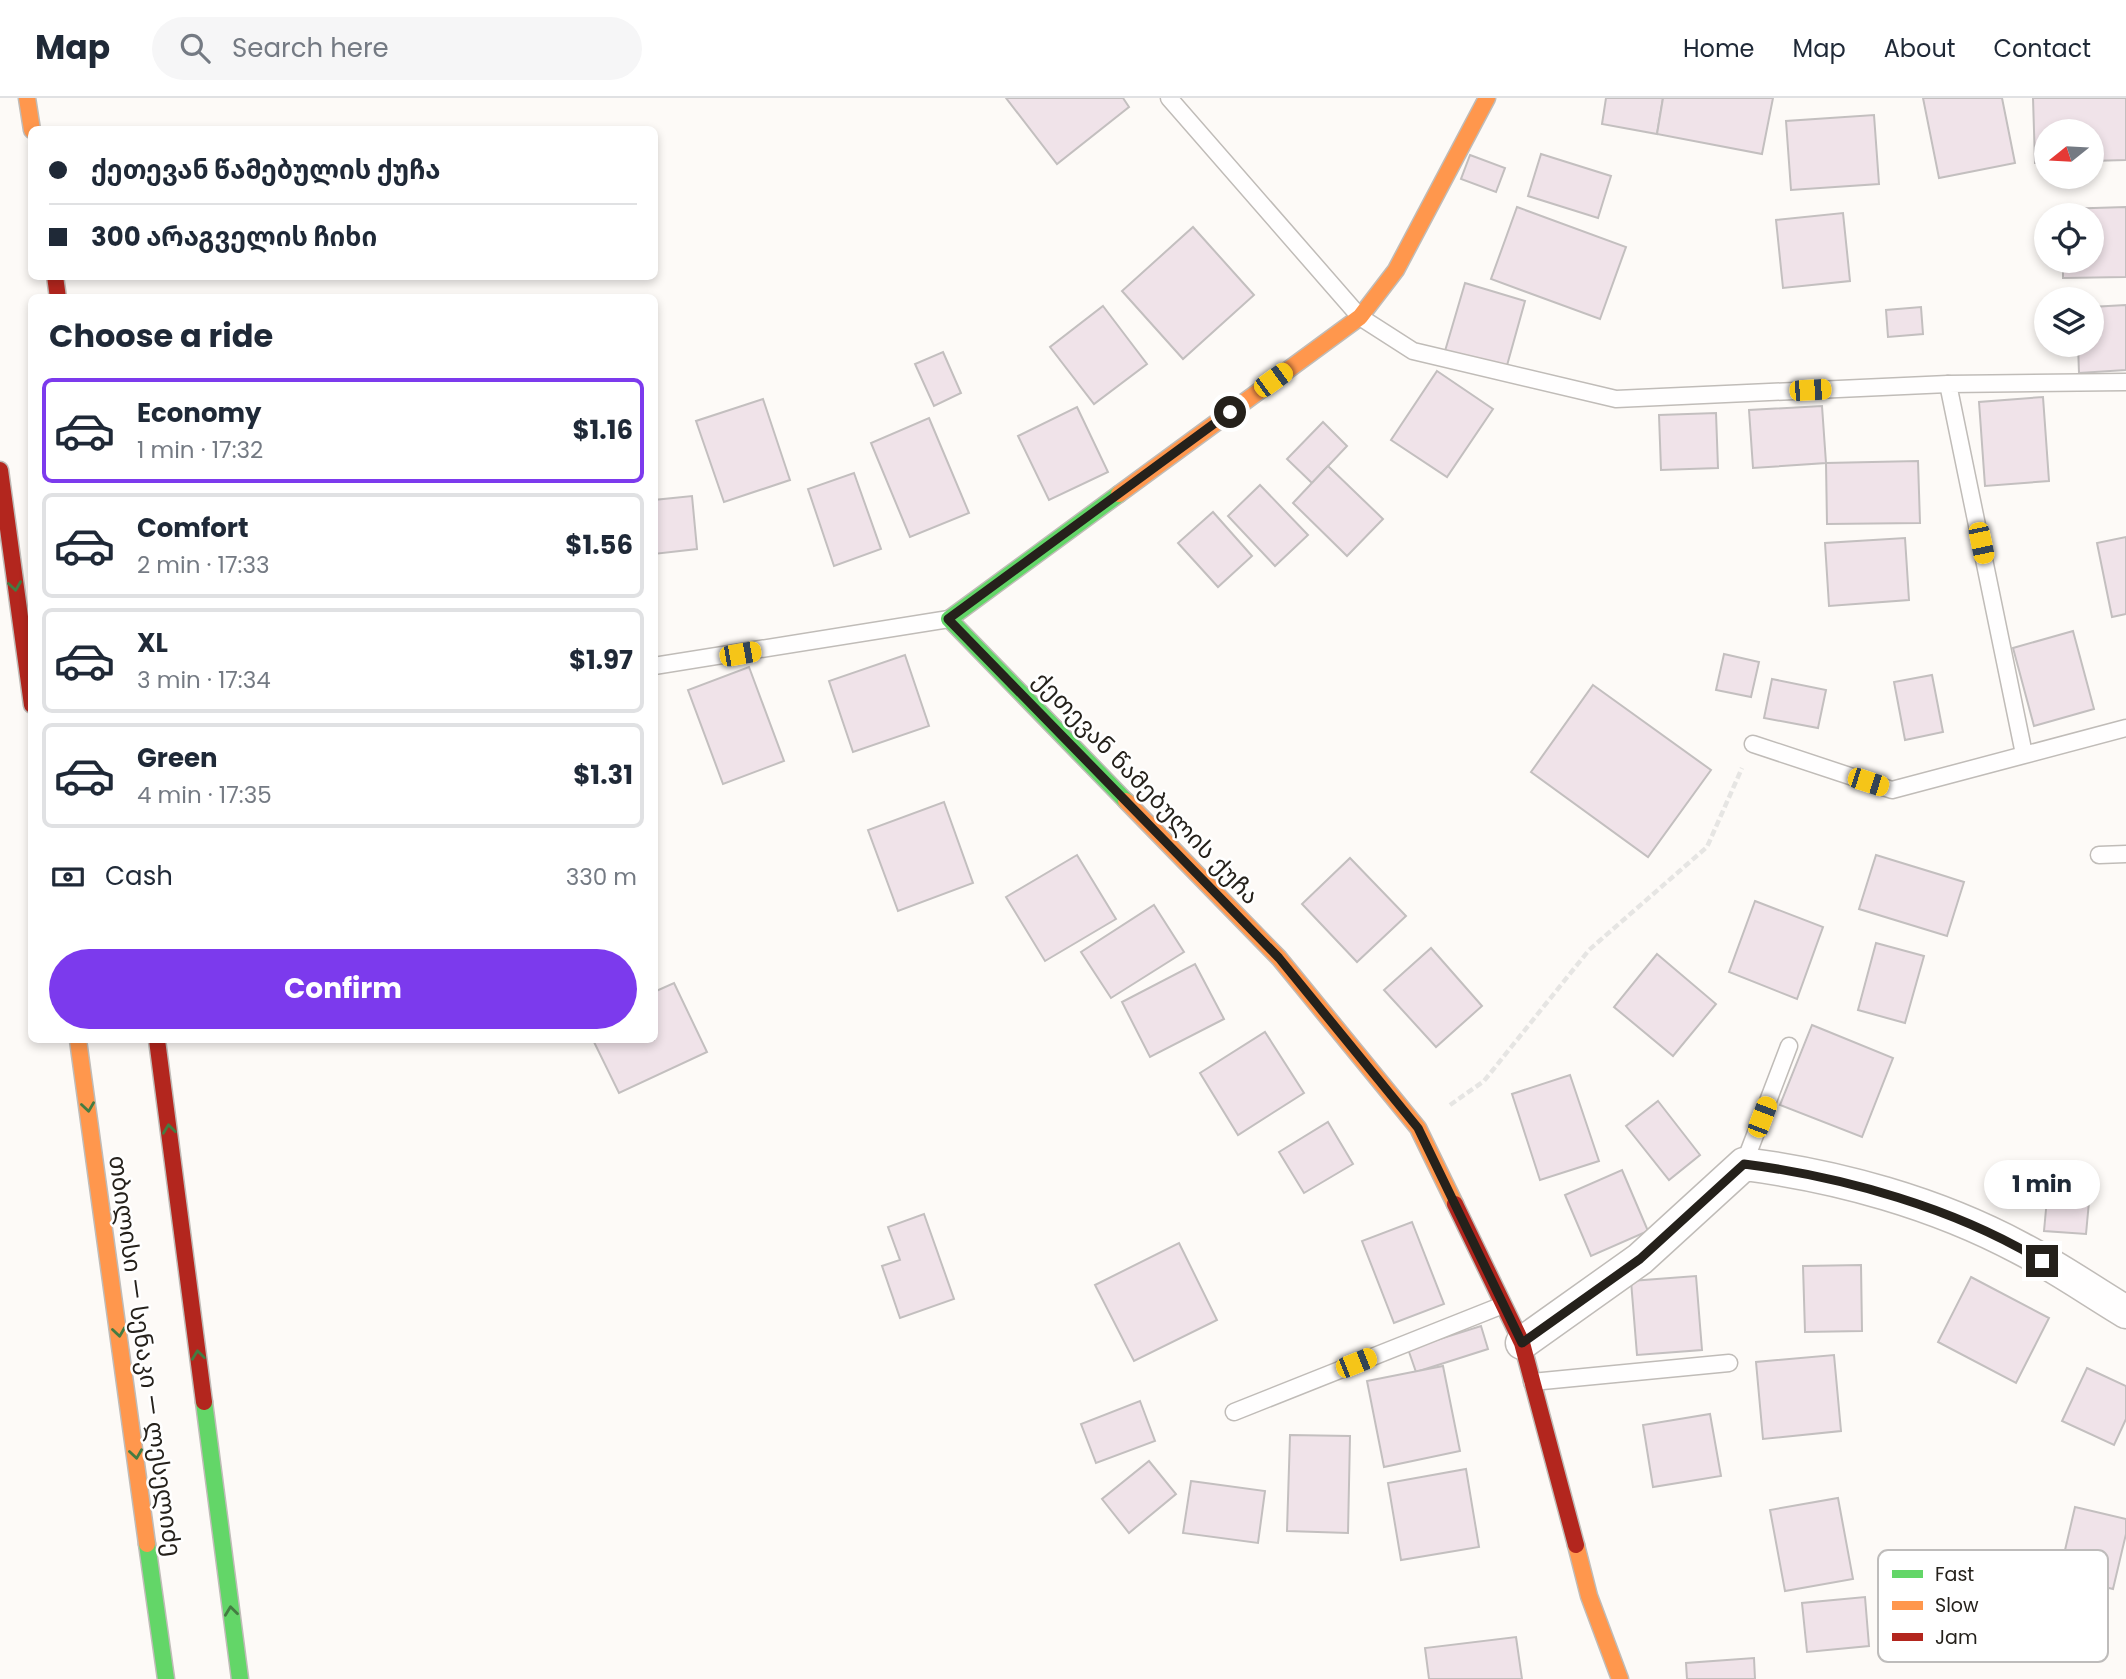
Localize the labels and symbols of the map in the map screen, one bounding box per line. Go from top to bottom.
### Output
north arrow [2034,119,2104,189]
car [1250,359,1297,401]
car [1789,378,1832,402]
route start [1214,396,1246,428]
car [1967,520,1996,566]
one-way arrow [7,581,22,592]
car [718,640,763,668]
street label: ქეთევან წამებულის ქუჩა [1026,664,1267,911]
car [1845,766,1892,798]
car [1745,1094,1780,1140]
one-way arrow [80,1101,95,1113]
one-way arrow [162,1123,177,1135]
street label: თბილისი — სენაკი — ლესელიძე [101,1153,190,1559]
callout: 1 min [1984,1160,2100,1208]
route end [2026,1245,2058,1277]
one-way arrow [111,1327,126,1338]
car [1333,1345,1380,1381]
one-way arrow [190,1349,205,1361]
one-way arrow [128,1448,143,1460]
legend [1878,1550,2108,1662]
text: Fast [1935,1561,1974,1588]
text: Slow [1935,1592,1979,1619]
one-way arrow [224,1605,239,1617]
text: Jam [1935,1624,1977,1651]

